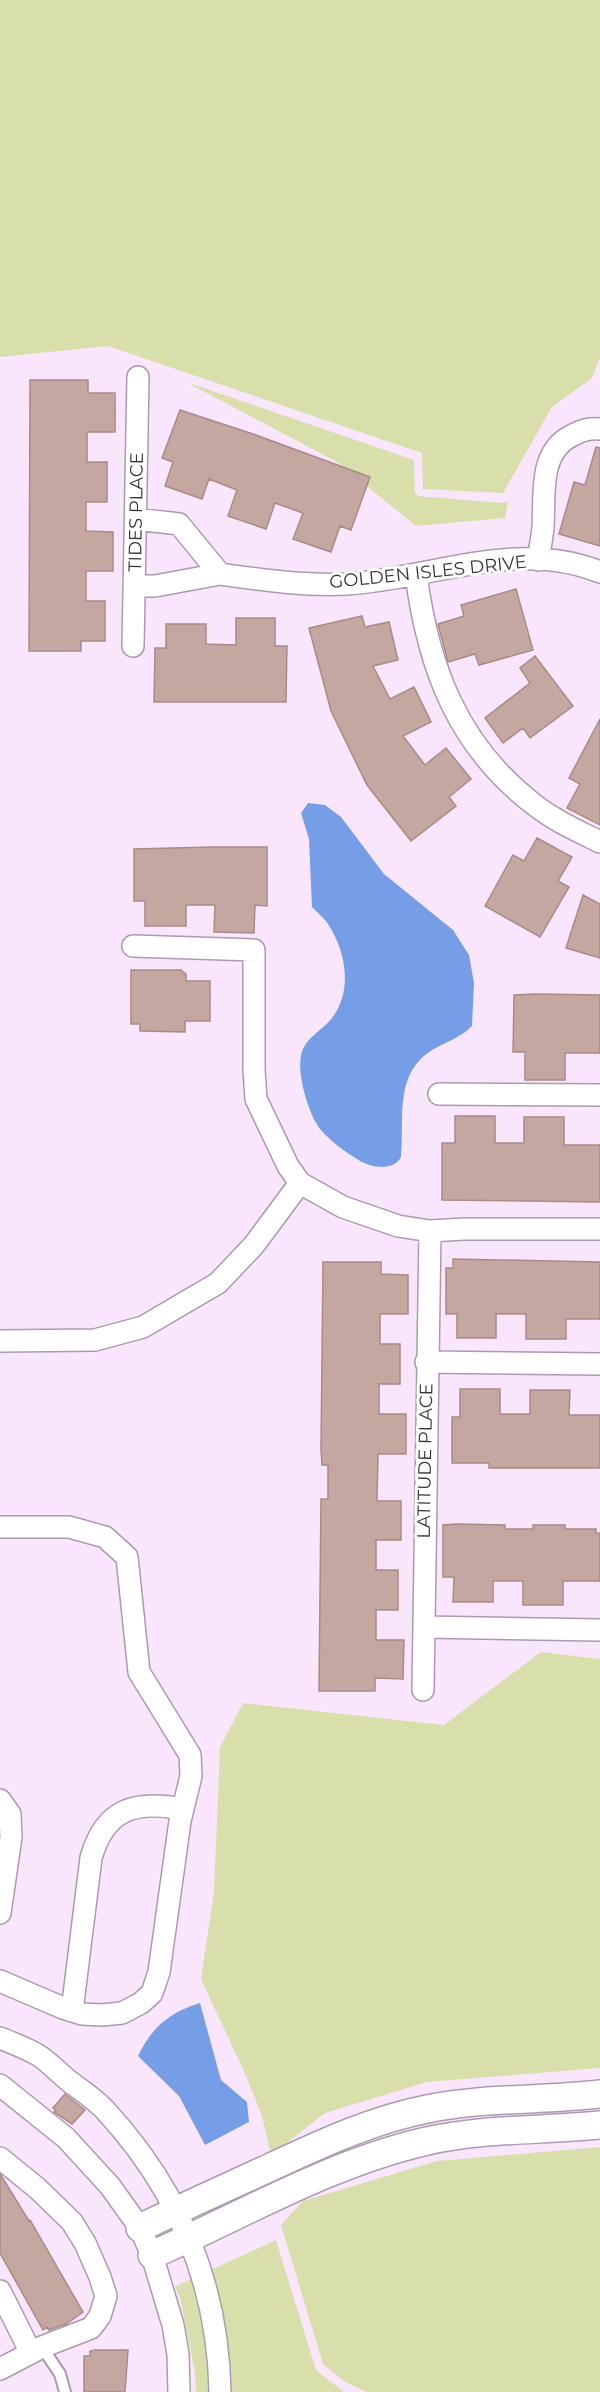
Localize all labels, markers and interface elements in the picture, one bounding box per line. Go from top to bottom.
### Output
street label: TIDES PLACE [124,452,148,572]
street label: GOLDEN ISLES DRIVE [328,551,528,593]
street label: LATITUDE PLACE [413,1383,437,1539]

